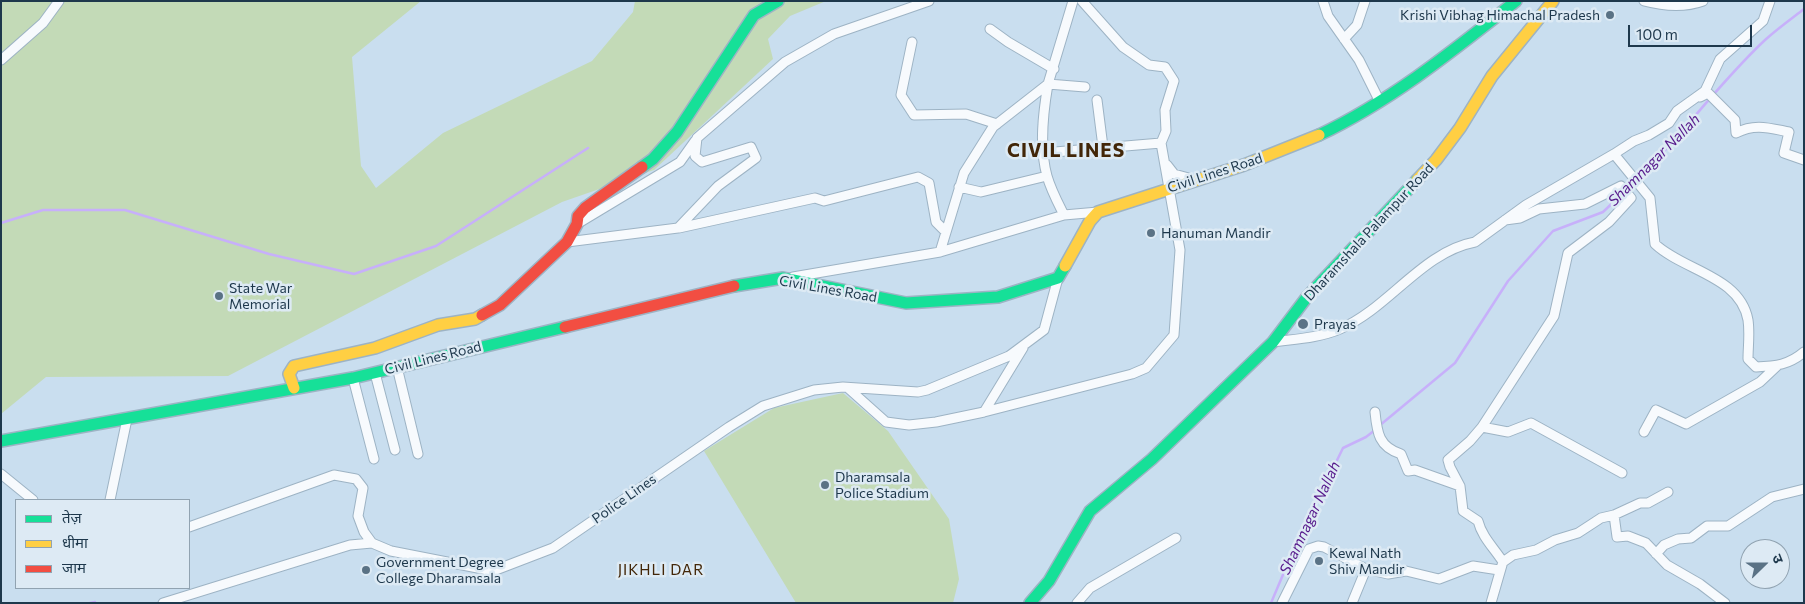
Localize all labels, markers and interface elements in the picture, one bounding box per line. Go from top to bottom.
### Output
place label: Krishi Vibhag Himachal Pradesh [1400,7,1600,23]
marker: Krishi Vibhag Himachal Pradesh [1604,9,1616,21]
scale bar [1630,15,1754,47]
text: 100 m [1636,25,1678,43]
water label: Shamnagar Nallah [1604,110,1704,210]
district label: CIVIL LINES [1006,140,1126,162]
street label: Civil Lines Road [1165,150,1265,196]
street label: Dharamshala Palampur Road [1301,160,1437,304]
place label: Hanuman Mandir [1161,225,1271,241]
marker: Hanuman Mandir [1145,227,1157,239]
street label: Civil Lines Road [778,272,878,306]
place label: State War Memorial [229,280,292,312]
marker: State War Memorial [213,290,225,302]
place label: Prayas [1314,316,1356,332]
marker: Prayas [1296,317,1310,331]
street label: Civil Lines Road [383,338,483,378]
water label: Shamnagar Nallah [1276,459,1344,577]
place label: Dharamsala Police Stadium [835,469,929,502]
street label: Police Lines [589,471,659,527]
marker: Dharamsala Police Stadium [819,479,831,491]
legend [15,499,190,589]
text: तेज़ [62,508,82,526]
text: धीमा [62,533,88,551]
north arrow [1740,539,1790,589]
place label: Kewal Nath Shiv Mandir [1329,545,1405,578]
text: उ [1769,552,1788,566]
place label: Government Degree College Dharamsala [376,554,504,586]
marker: Kewal Nath Shiv Mandir [1313,555,1325,567]
text: जाम [62,558,86,576]
district label: JIKHLI DAR [616,561,706,579]
marker: Government Degree College Dharamsala [360,564,372,576]

